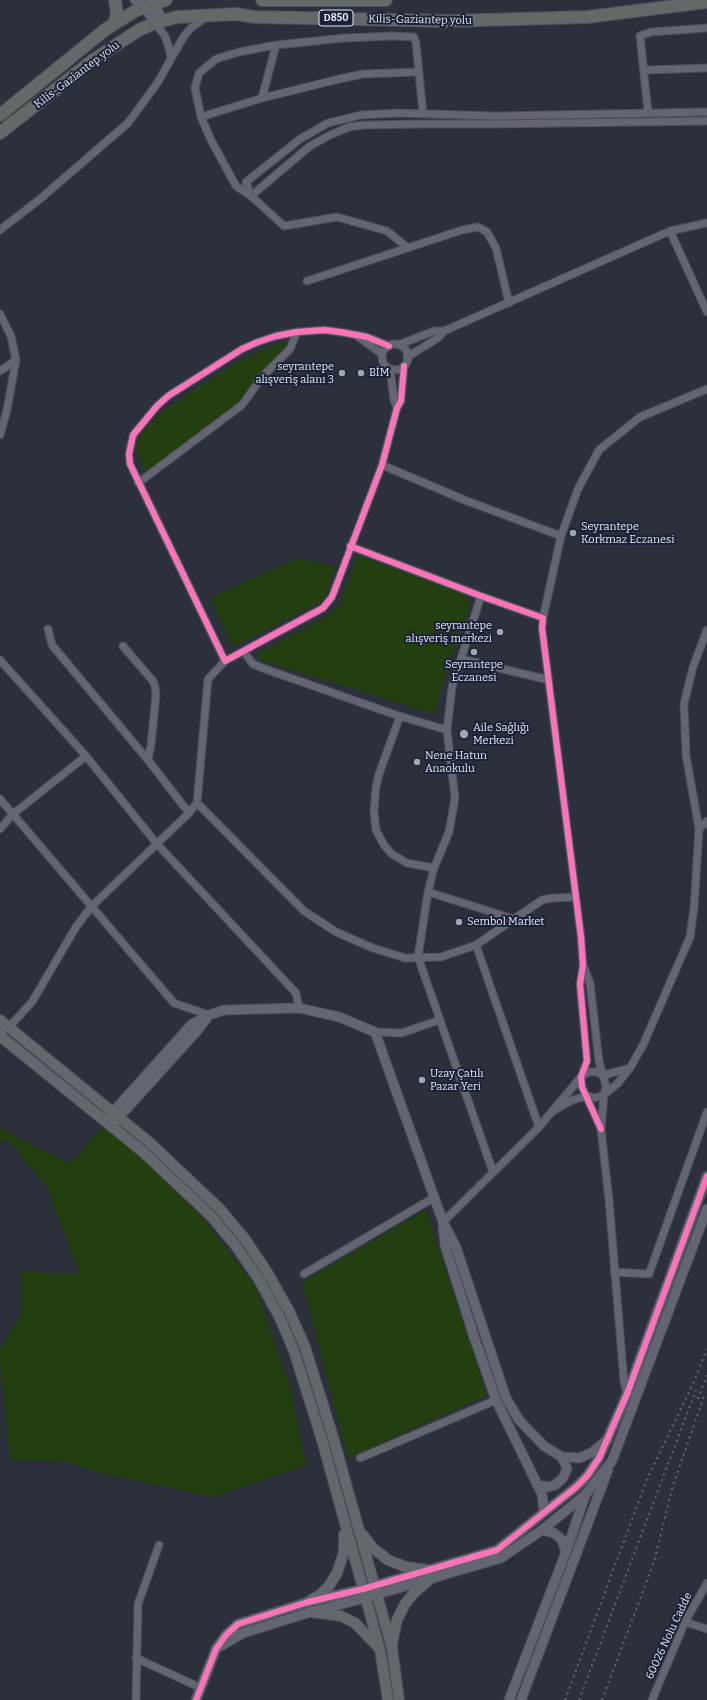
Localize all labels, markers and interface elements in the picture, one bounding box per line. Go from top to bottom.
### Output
road number: D850 [319,10,353,26]
street label: Kilis-Gaziantep yolu [368,12,472,28]
street label: Kilis-Gaziantep yolu [32,39,122,111]
place label: seyrantepe alışveriş alanı 3 [255,360,334,386]
place label: BİM [369,366,389,380]
marker: seyrantepe alışveriş alanı 3 [337,368,347,378]
marker: BİM [356,368,366,378]
place label: Seyrantepe Korkmaz Eczanesi [581,520,674,546]
marker: Seyrantepe Korkmaz Eczanesi [568,528,578,538]
place label: seyrantepe alışveriş merkezi [406,619,492,645]
marker: seyrantepe alışveriş merkezi [495,627,505,637]
marker: Seyrantepe Eczanesi [469,647,479,657]
place label: Seyrantepe Eczanesi [445,658,503,684]
place label: Aile Sağlığı Merkezi [473,721,529,747]
marker: Aile Sağlığı Merkezi [458,728,470,740]
place label: Nene Hatun Anaokulu [425,749,487,775]
marker: Nene Hatun Anaokulu [412,757,422,767]
place label: Sembol Market [467,915,544,929]
marker: Sembol Market [454,917,464,927]
place label: Uzay Çatılı Pazar Yeri [430,1067,484,1093]
marker: Uzay Çatılı Pazar Yeri [417,1075,427,1085]
street label: 60026 Nolu Cadde [643,1591,695,1681]

